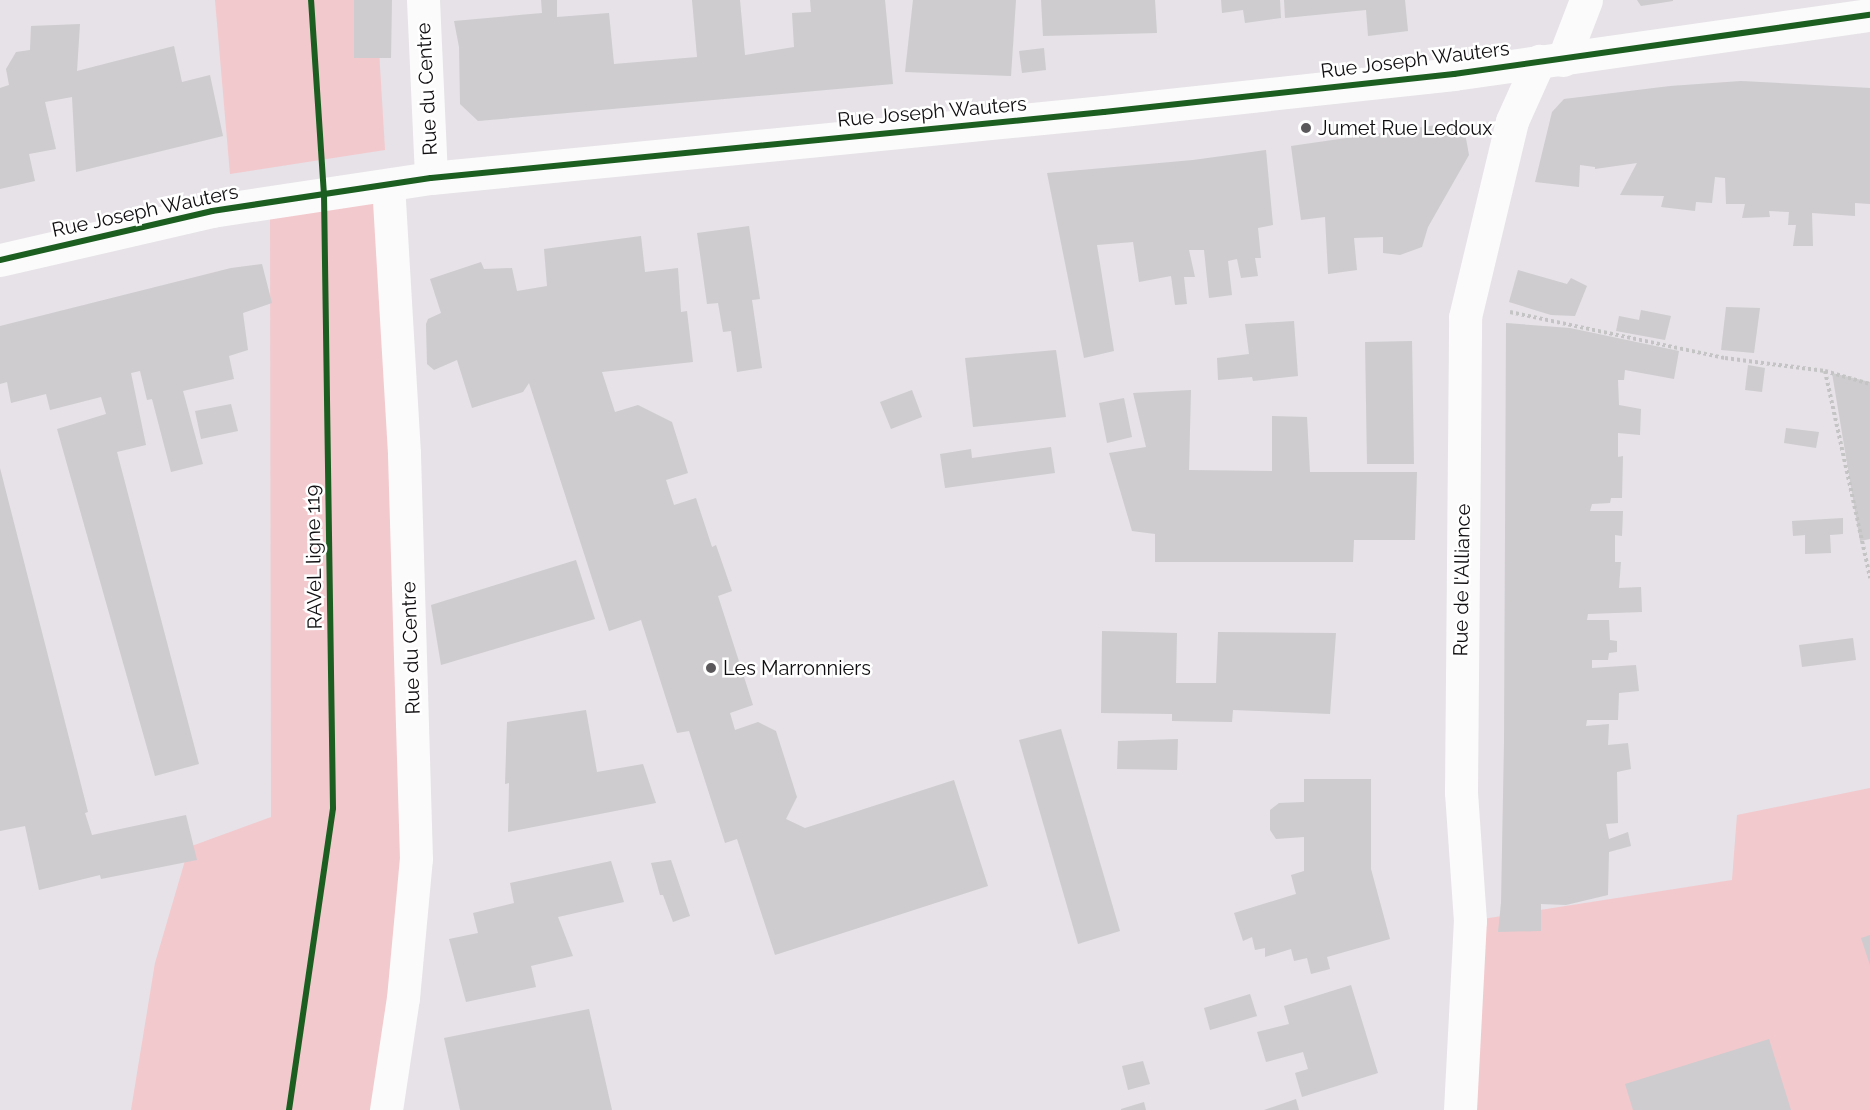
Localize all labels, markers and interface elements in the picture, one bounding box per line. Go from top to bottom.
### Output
street label: Rue du Centre [412,22,442,156]
street label: Rue Joseph Wauters [1319,36,1511,84]
street label: Rue Joseph Wauters [836,92,1028,132]
place label: Jumet Rue Ledoux [1318,116,1492,140]
marker: Jumet Rue Ledoux [1299,121,1313,135]
street label: Rue Joseph Wauters [49,179,241,243]
street label: RAVeL ligne 119 [301,484,327,630]
street label: Rue de l'Alliance [1449,503,1475,657]
street label: Rue du Centre [397,581,425,715]
place label: Les Marronniers [723,656,871,680]
marker: Les Marronniers [704,661,718,675]

